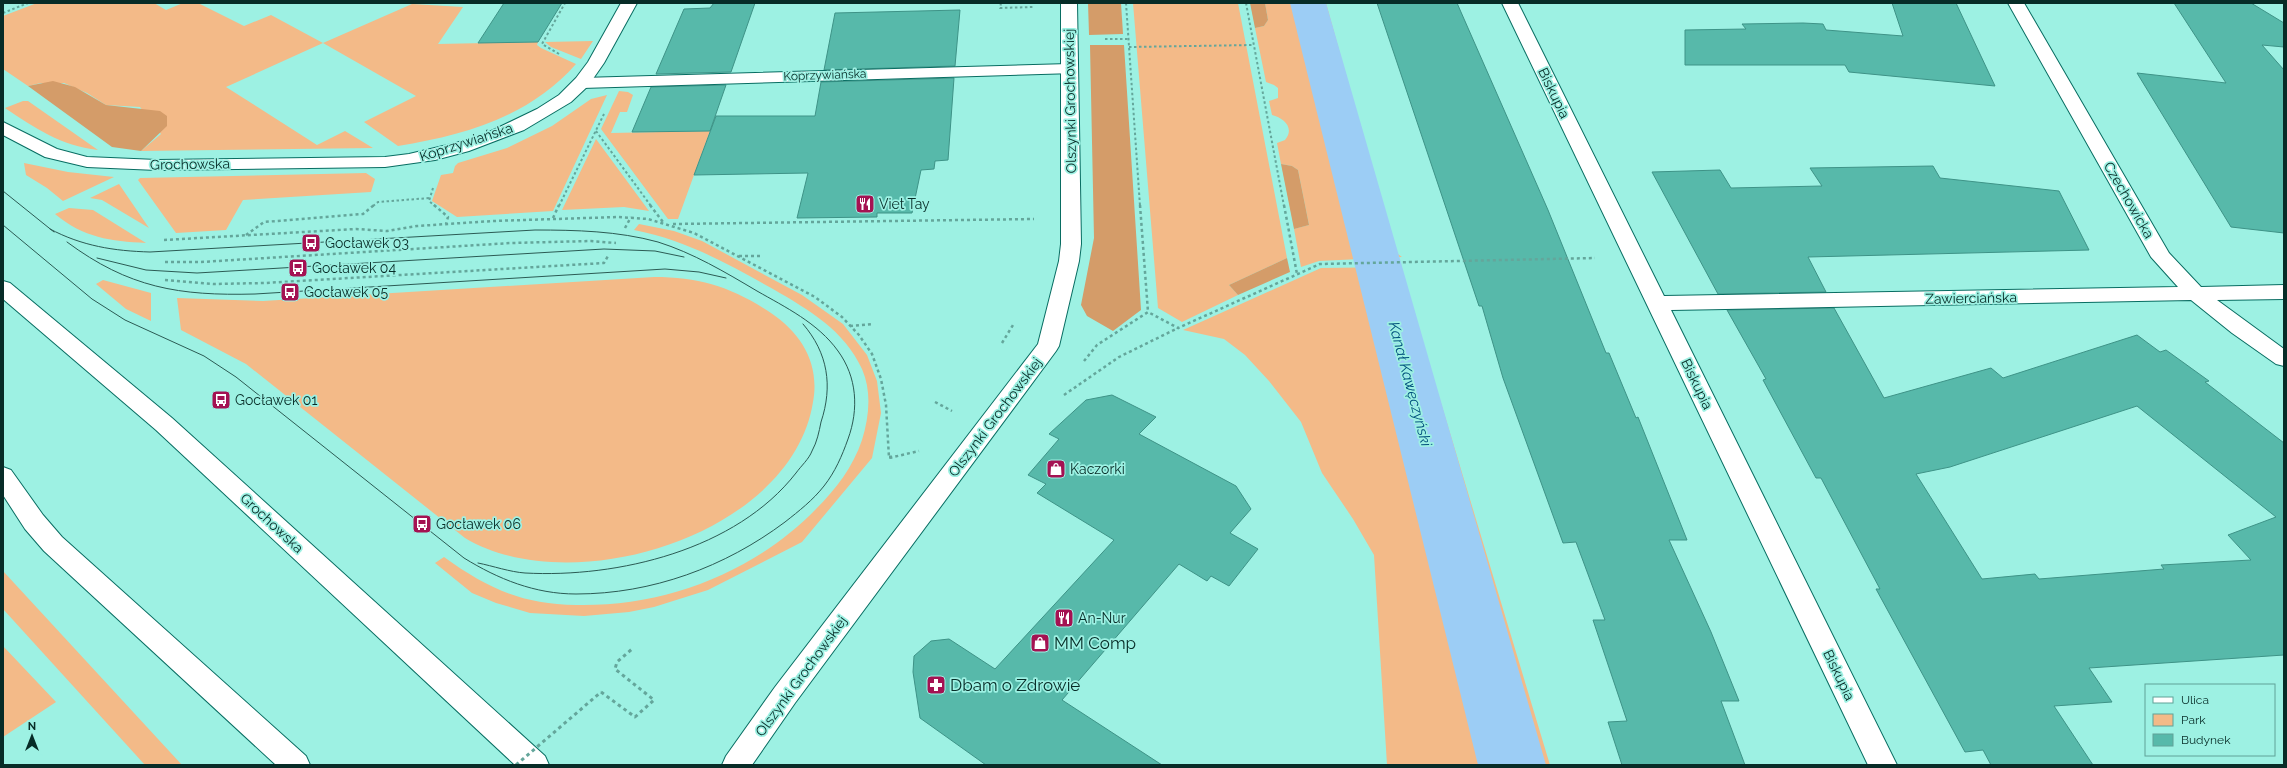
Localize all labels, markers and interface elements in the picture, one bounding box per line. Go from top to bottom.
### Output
street label: Olszynki Grochowskiej [1061,29,1079,173]
street label: Biskupia [1535,65,1573,121]
street label: Koprzywiańska [783,67,867,83]
street label: Koprzywiańska [417,119,515,165]
street label: Grochowska [150,155,230,173]
street label: Czechowicka [2101,159,2157,241]
restaurant icon: Viet Tay [854,193,876,215]
place label: Viet Tay [879,196,930,212]
bus stop icon: Gocławek 03 [300,232,322,254]
place label: Gocławek 03 [325,235,409,251]
bus stop icon: Gocławek 04 [287,257,309,279]
place label: Gocławek 04 [312,260,396,276]
bus stop icon: Gocławek 05 [279,281,301,303]
place label: Gocławek 05 [304,284,388,300]
street label: Zawierciańska [1925,289,2017,307]
water label: Kanał Kawęczyński [1385,320,1436,449]
street label: Olszynki Grochowskiej [945,354,1045,480]
street label: Biskupia [1678,356,1716,412]
bus stop icon: Gocławek 01 [210,389,232,411]
place label: Gocławek 01 [235,392,317,408]
shop icon: Kaczorki [1045,458,1067,480]
place label: Kaczorki [1070,461,1125,477]
street label: Grochowska [237,490,307,556]
bus stop icon: Gocławek 06 [411,513,433,535]
place label: Gocławek 06 [436,516,521,532]
restaurant icon: An-Nur [1053,607,1075,629]
place label: An-Nur [1078,610,1126,626]
street label: Olszynki Grochowskiej [752,613,850,739]
shop icon: MM Comp [1029,632,1051,654]
place label: MM Comp [1054,633,1136,653]
street label: Biskupia [1820,647,1858,703]
pharmacy icon: Dbam o Zdrowie [925,674,947,696]
place label: Dbam o Zdrowie [950,675,1080,695]
legend [2145,684,2275,756]
text: Ulica [2181,693,2209,707]
text: Park [2181,713,2206,727]
north arrow [12,716,52,756]
text: N [28,720,36,733]
text: Budynek [2181,733,2231,747]

